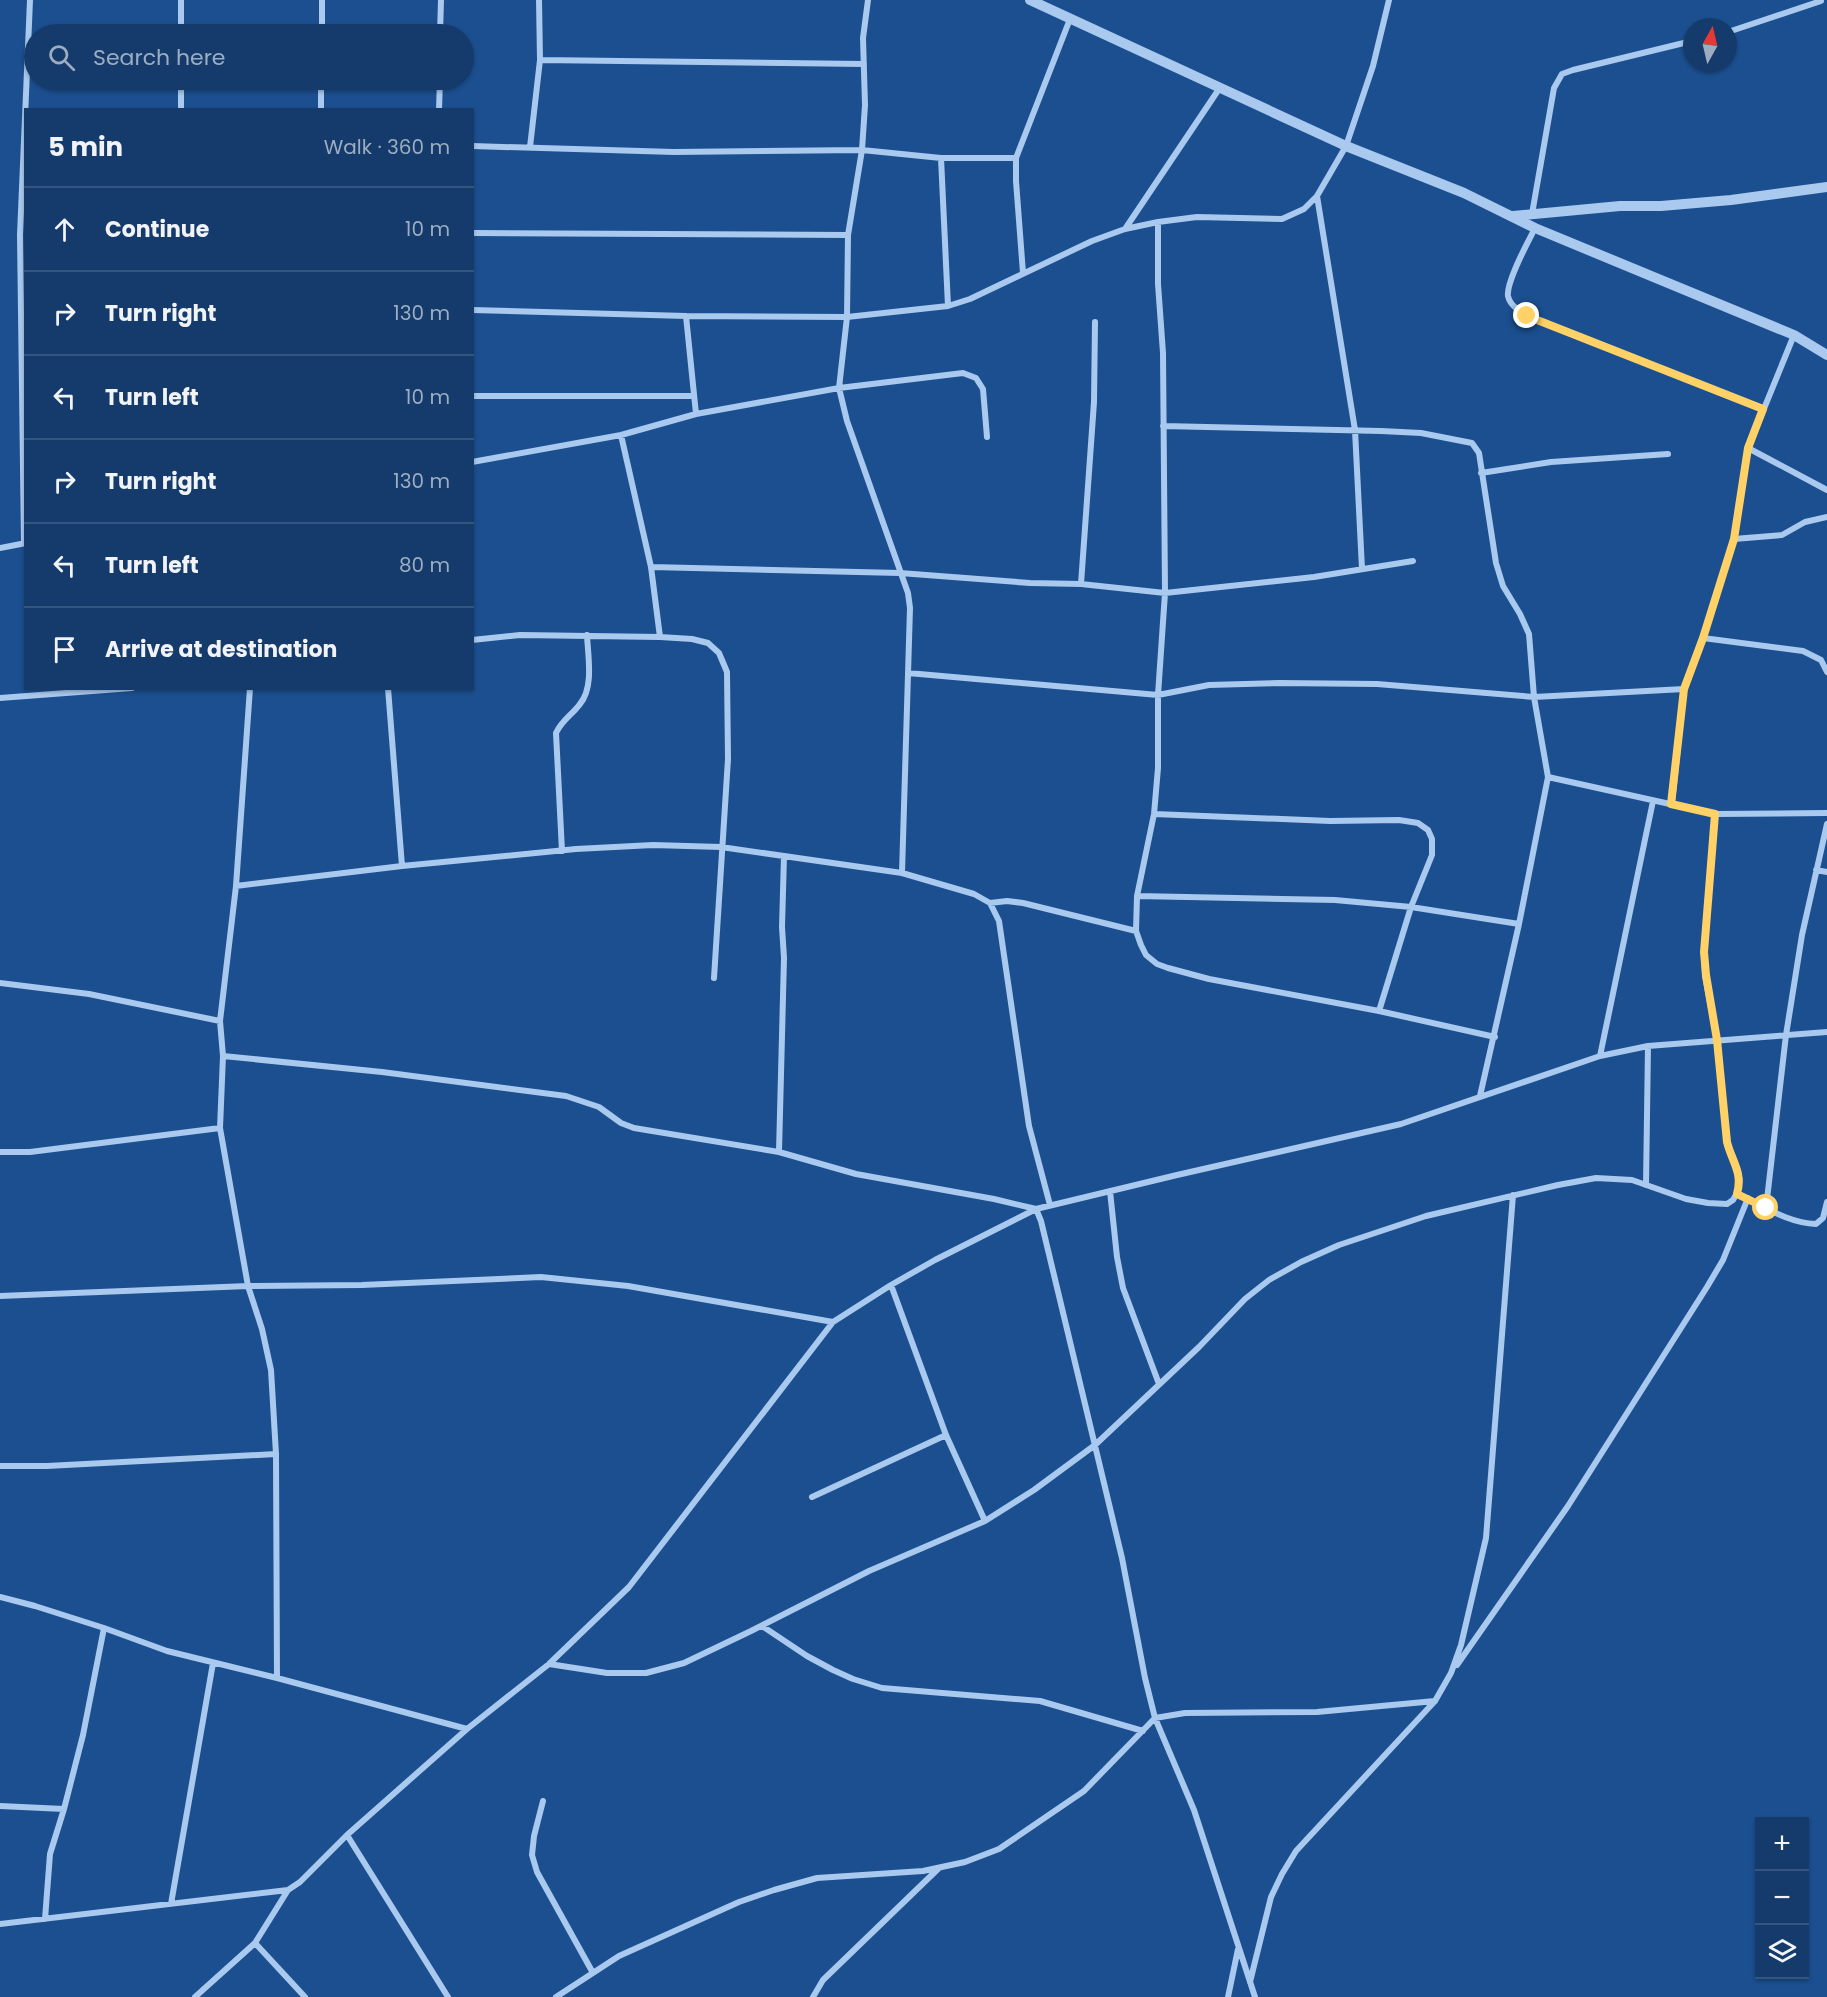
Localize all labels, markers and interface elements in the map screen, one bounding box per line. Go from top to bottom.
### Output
north arrow [1683,18,1737,72]
search box [24,24,474,90]
icon: search [45,41,78,74]
text: Search here [93,42,226,73]
text: 5 min [48,129,123,165]
text: Walk · 360 m [324,133,450,161]
icon: ahead [48,213,81,246]
text: Continue [105,214,209,245]
text: 10 m [405,215,450,243]
icon: right [48,297,81,330]
text: Turn right [105,298,216,329]
text: 130 m [393,299,450,327]
route end [1513,302,1539,328]
icon: left [48,381,81,414]
text: Turn left [105,382,199,413]
text: 10 m [405,383,450,411]
icon: right [48,465,81,498]
text: Turn right [105,466,216,497]
text: 130 m [393,467,450,495]
icon: left [48,549,81,582]
text: Turn left [105,550,199,581]
text: 80 m [399,551,450,579]
icon: arrive [48,633,81,666]
text: Arrive at destination [105,634,337,665]
route start [1752,1194,1778,1220]
map controls [1755,1817,1809,1979]
button: + [1755,1817,1809,1871]
button: − [1755,1871,1809,1925]
button: layers [1755,1925,1809,1979]

